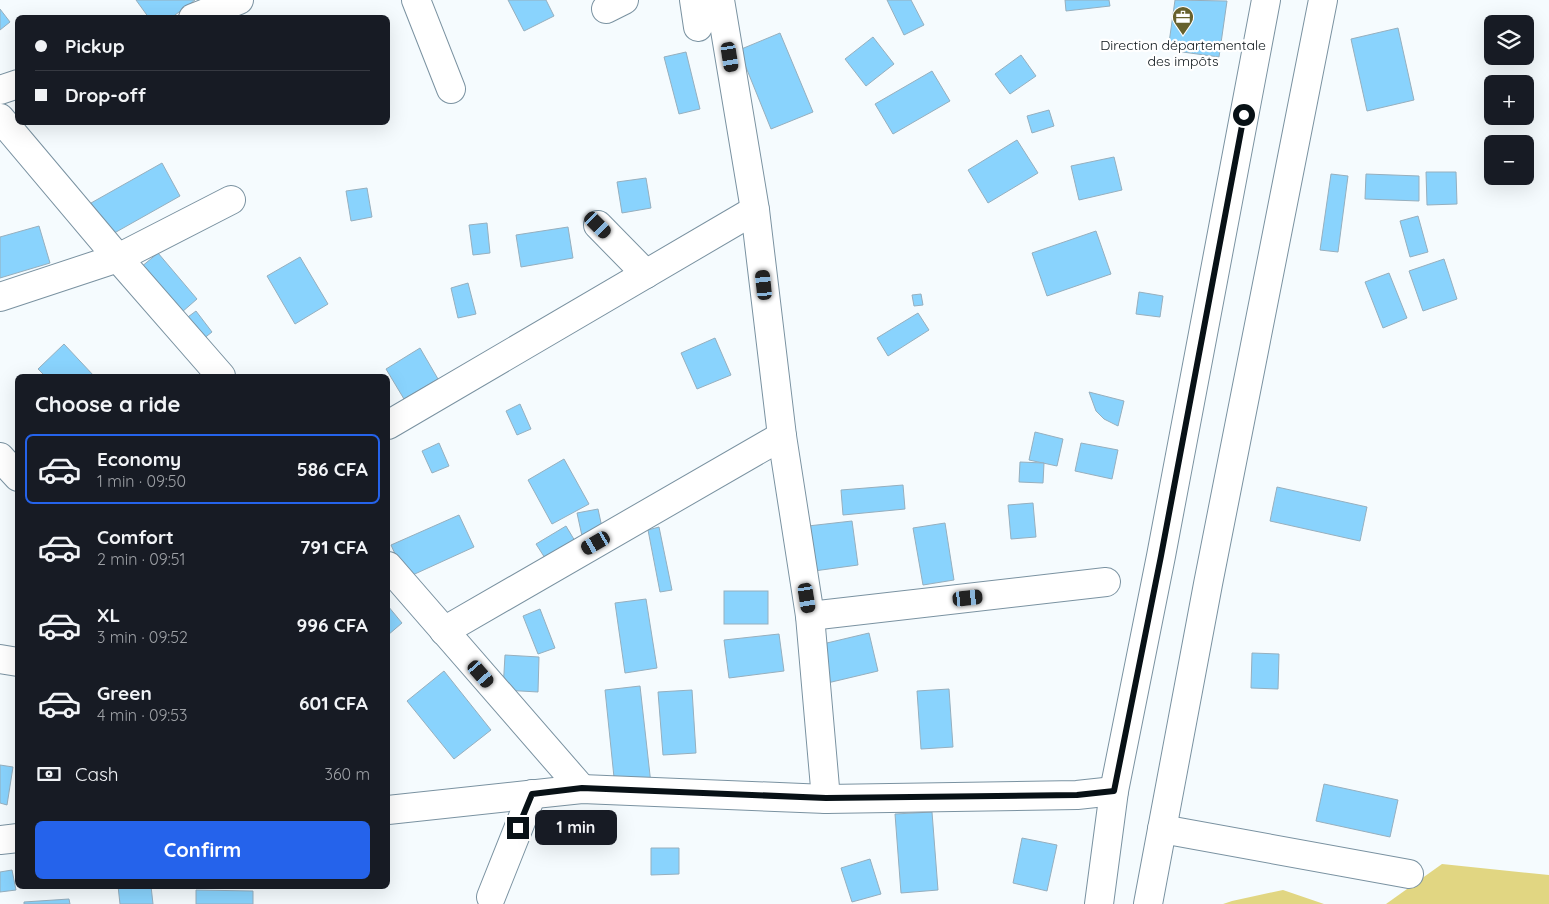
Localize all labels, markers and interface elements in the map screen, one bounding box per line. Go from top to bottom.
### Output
office icon: Direction départementale des impôts [1171,5,1195,36]
map controls [1484,15,1534,185]
button: layers [1484,15,1534,65]
text: Pickup [65,34,125,58]
place label: Direction départementale des impôts [1100,36,1266,70]
car [720,41,739,73]
button: + [1484,75,1534,125]
text: Drop-off [65,83,146,107]
route start [1233,104,1255,126]
button: − [1484,135,1534,185]
car [582,209,613,241]
car [754,269,773,301]
text: Choose a ride [35,390,180,418]
icon: car [37,447,82,492]
text: Economy [97,447,181,471]
text: 586 CFA [297,457,368,481]
text: 1 min · 09:50 [97,471,186,491]
icon: car [37,525,82,570]
text: Comfort [97,525,174,549]
car [579,529,612,557]
text: 791 CFA [300,535,368,559]
text: 2 min · 09:51 [97,549,185,569]
car [797,582,816,614]
car [952,589,983,607]
icon: car [37,603,82,648]
text: XL [97,603,120,627]
text: 996 CFA [296,613,368,637]
text: 3 min · 09:52 [97,627,188,647]
car [465,658,496,690]
icon: car [37,681,82,726]
text: Green [97,681,152,705]
text: 601 CFA [299,691,368,715]
text: 4 min · 09:53 [97,705,187,725]
icon: cash [35,760,63,788]
text: Cash [75,762,119,786]
text: 360 m [325,764,370,784]
callout: 1 min [536,810,618,846]
route end [507,817,529,839]
text: 1 min [557,817,595,837]
button: Confirm [35,821,370,879]

